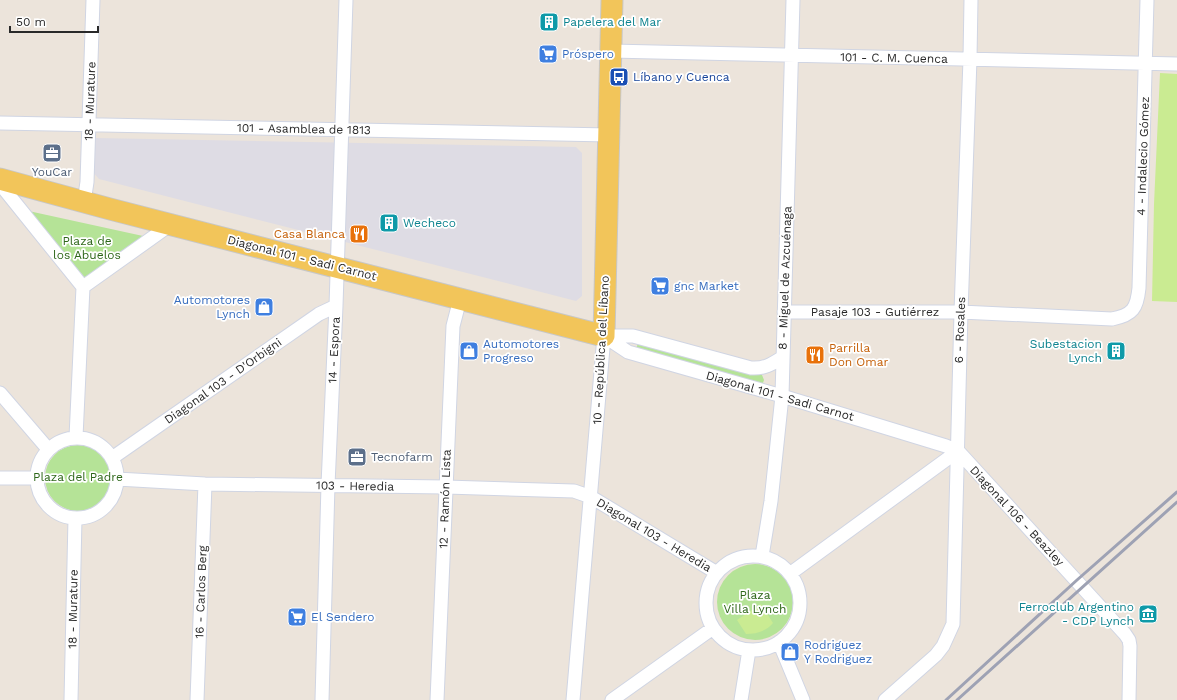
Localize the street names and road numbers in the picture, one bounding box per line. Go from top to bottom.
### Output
street label: 101 - C. M. Cuenca [840,50,948,66]
street label: 18 - Murature [82,61,98,141]
street label: 4 - Indalecio Gómez [1134,96,1152,216]
street label: 101 - Asamblea de 1813 [237,121,371,137]
street label: 8 - Miguel de Azcuénaga [775,206,795,350]
street label: Diagonal 101 - Sadi Carnot [226,233,378,283]
street label: 10 - República del Líbano [590,275,612,425]
street label: 6 - Rosales [952,296,968,364]
street label: Pasaje 103 - Gutiérrez [811,305,939,319]
street label: 14 - Espora [325,316,343,384]
street label: Diagonal 103 - D'Orbigni [162,335,284,427]
street label: Diagonal 101 - Sadi Carnot [704,368,856,424]
street label: 12 - Ramón Lista [436,449,454,549]
street label: Diagonal 106 - Beazley [967,463,1068,570]
street label: 103 - Heredia [316,478,394,494]
street label: Diagonal 103 - Heredia [594,495,714,575]
street label: 16 - Carlos Berg [192,545,210,639]
street label: 18 - Murature [65,569,81,649]

